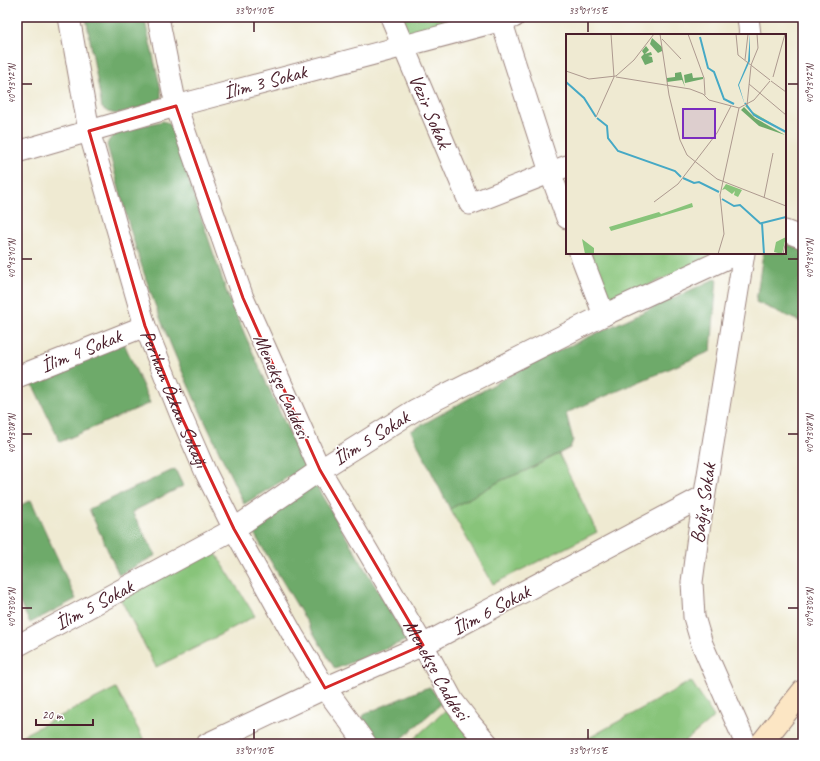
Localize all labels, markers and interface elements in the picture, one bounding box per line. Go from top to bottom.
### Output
text: 33°01'10"E [235,4,275,17]
text: 33°01'15"E [569,4,609,17]
inset map [566,34,786,254]
street label: İlim 3 Sokak [221,58,311,105]
text: 40°13'12"N [5,62,18,104]
text: 40°13'12"N [803,62,816,104]
street label: Vezir Sokak [403,70,457,153]
text: 40°13'10"N [5,237,18,279]
text: 40°13'10"N [803,237,816,279]
street label: İlim 4 Sokak [37,323,127,379]
street label: Perihan Özkan Sokağı [135,326,215,472]
street label: Menekşe Caddesi [248,330,317,444]
street label: İlim 5 Sokak [328,404,415,471]
text: 40°13'08"N [5,412,18,454]
text: 40°13'08"N [803,412,816,454]
street label: Bağış Sokak [684,459,722,545]
street label: İlim 5 Sokak [50,573,139,636]
street label: İlim 6 Sokak [447,578,536,641]
text: 40°13'06"N [5,586,18,628]
text: 40°13'06"N [803,586,816,628]
street label: Menekşe Caddesi [398,615,477,727]
scale bar [36,701,93,727]
text: 20 m [42,707,64,723]
text: 33°01'10"E [235,744,275,757]
text: 33°01'15"E [569,744,609,757]

